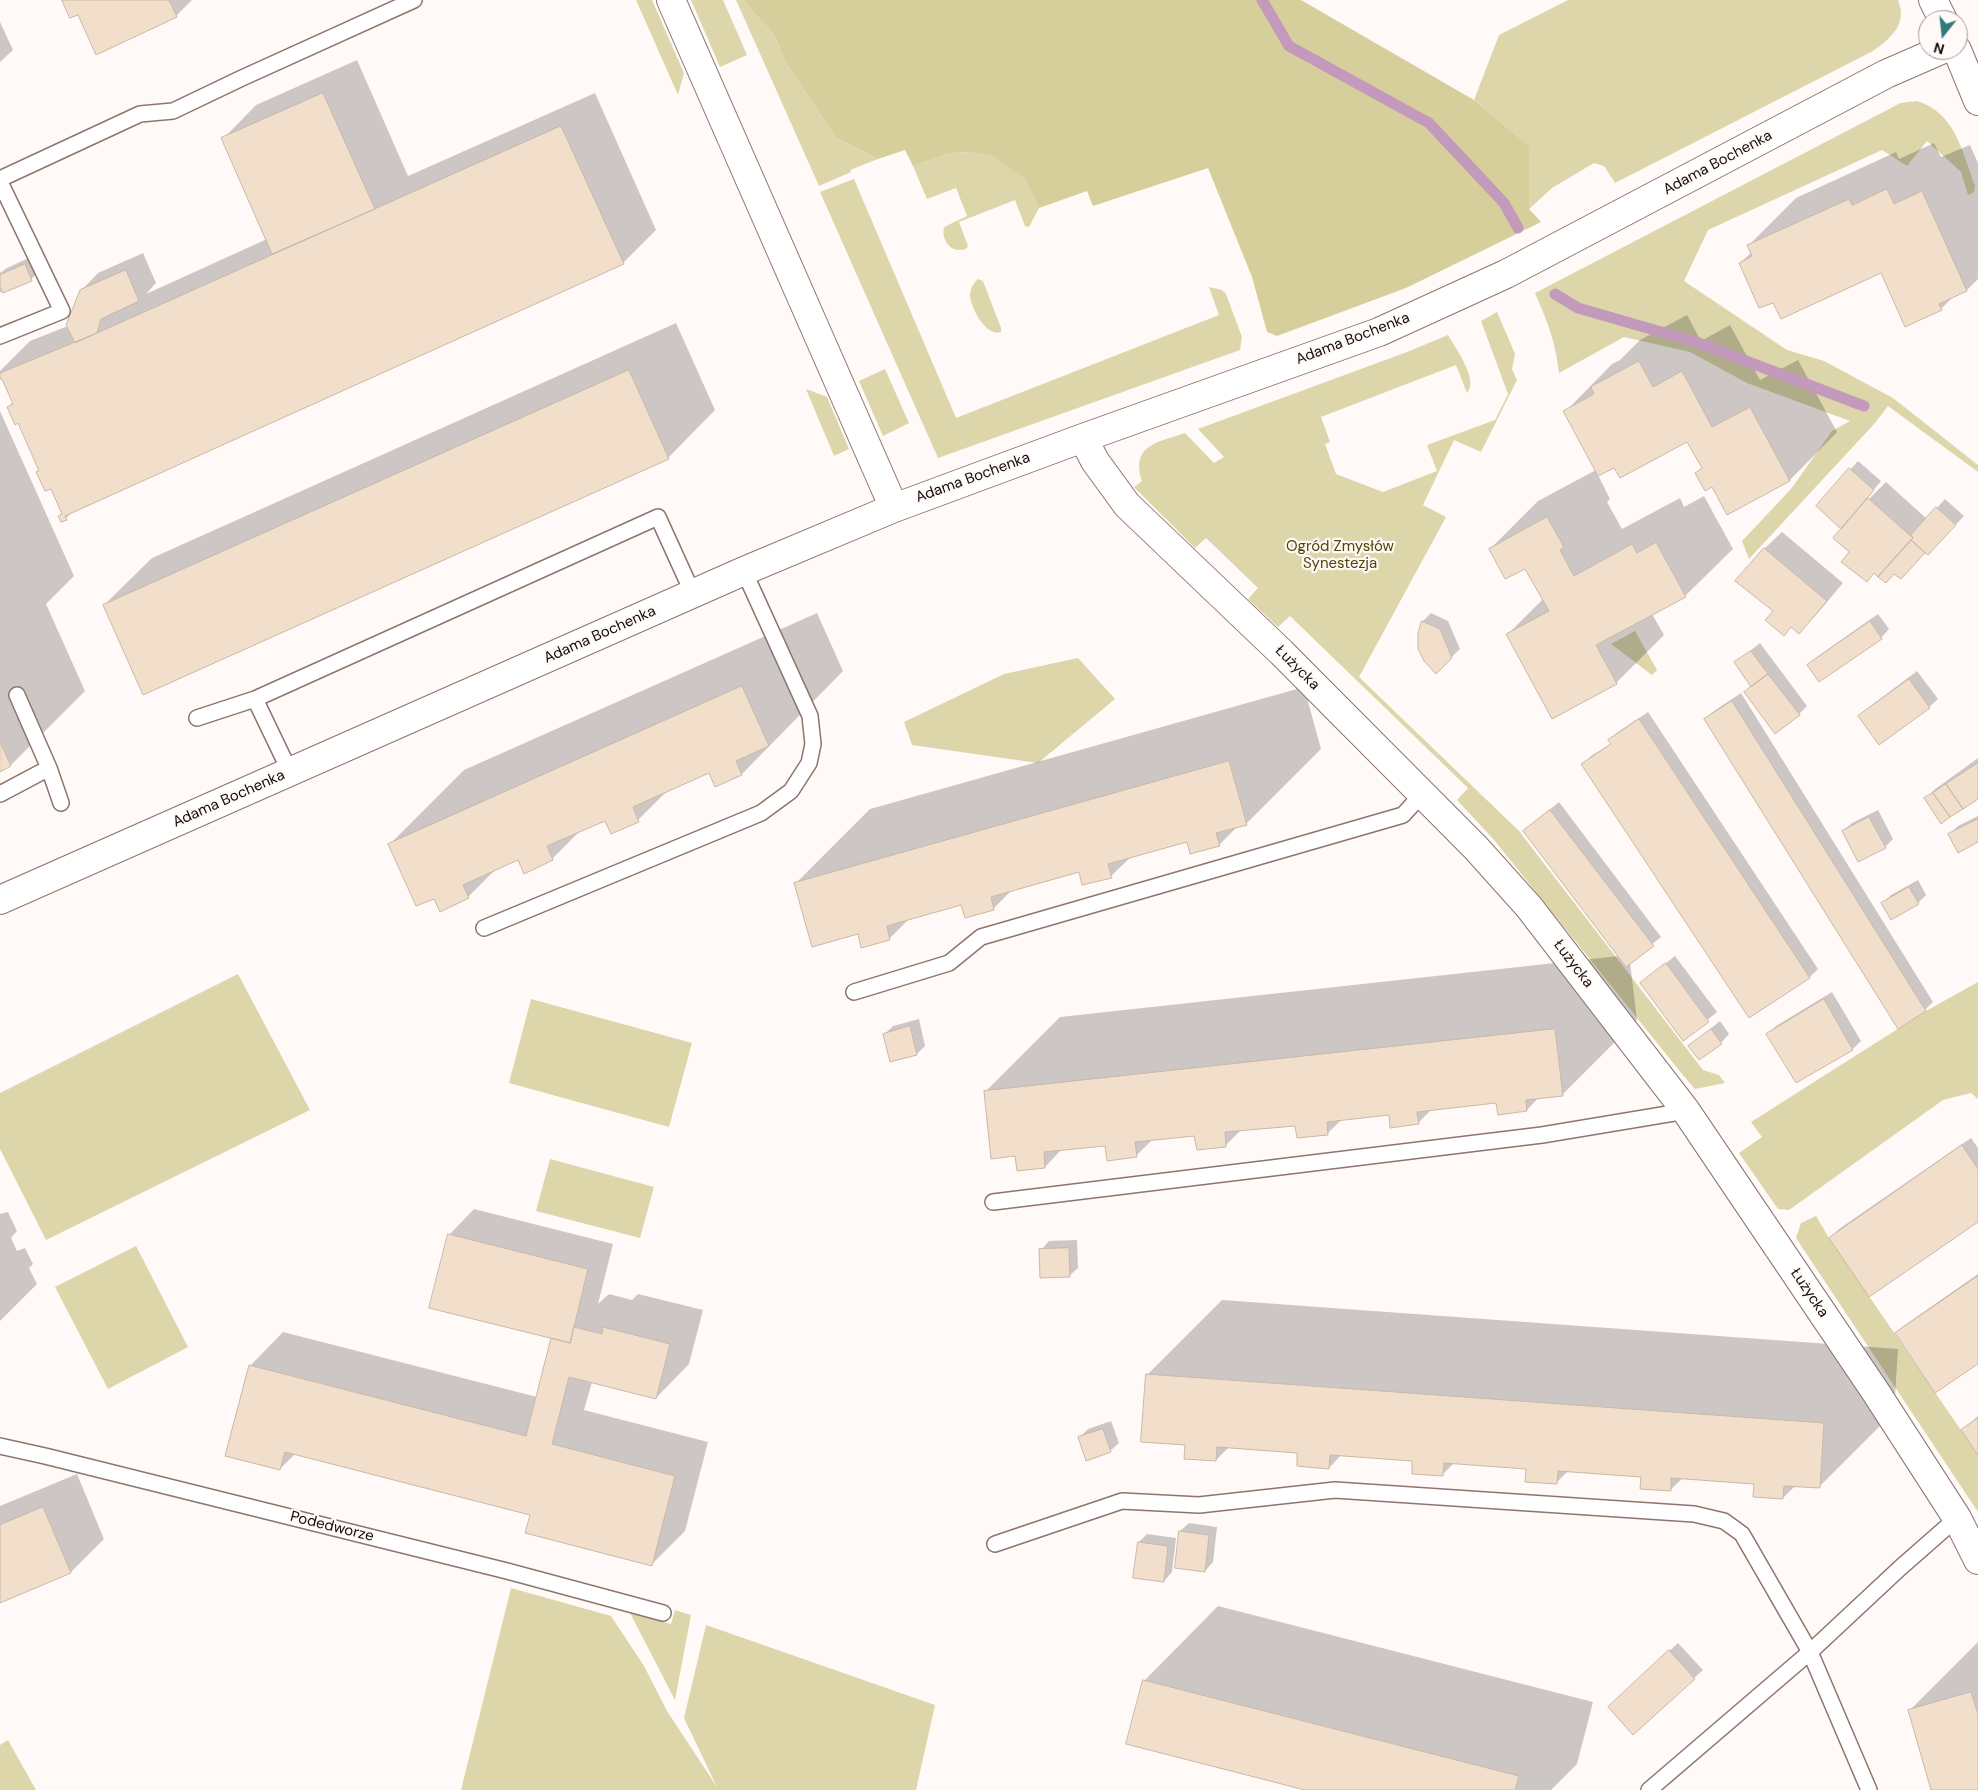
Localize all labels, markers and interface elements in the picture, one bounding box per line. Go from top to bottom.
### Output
north arrow [1918,10,1968,60]
text: N [1932,38,1947,59]
street label: Adama Bochenka [1661,127,1775,199]
street label: Adama Bochenka [1293,309,1413,369]
street label: Adama Bochenka [913,449,1033,507]
park label: Ogród Zmysłów Synestezja [1286,538,1394,573]
street label: Adama Bochenka [541,602,659,668]
street label: Łużycka [1271,642,1323,694]
street label: Adama Bochenka [170,766,288,832]
street label: Łużycka [1549,936,1597,992]
street label: Łużycka [1786,1265,1832,1321]
street label: Podedworze [288,1508,376,1546]

